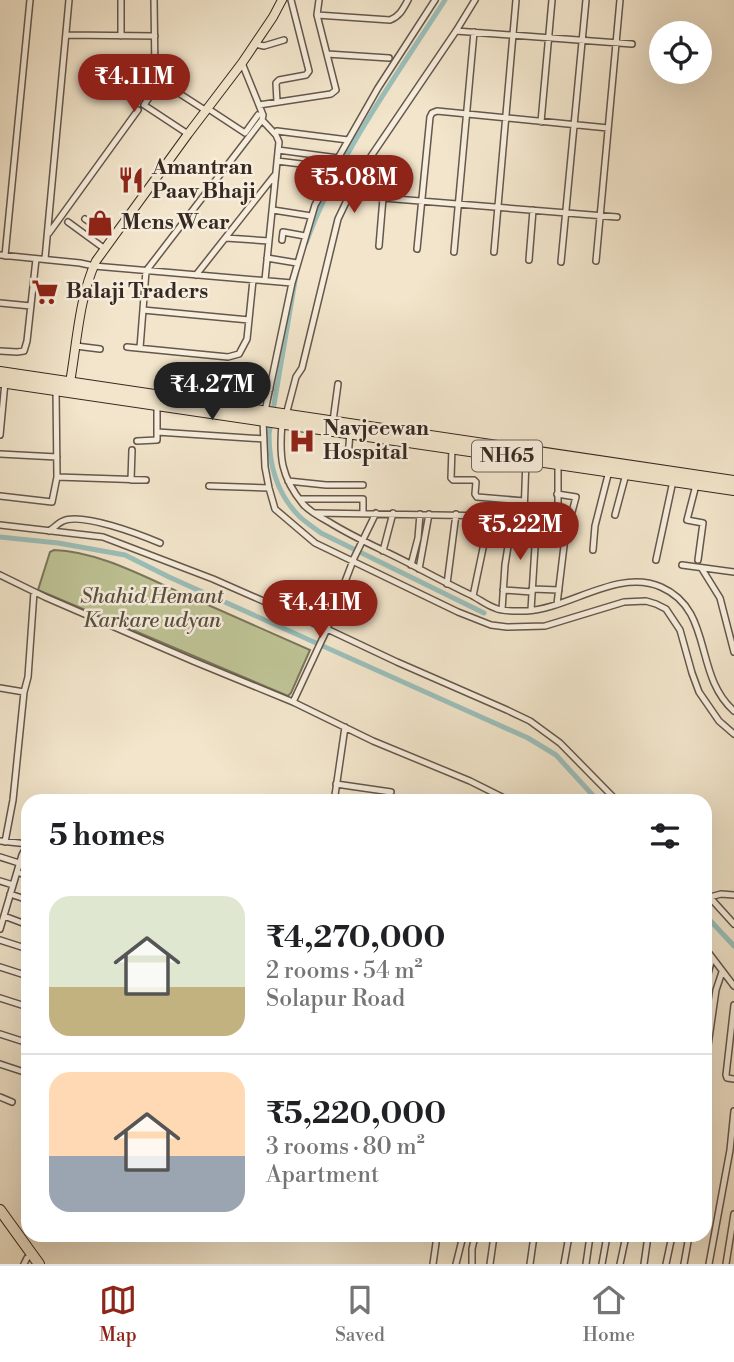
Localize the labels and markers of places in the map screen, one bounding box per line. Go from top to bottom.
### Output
pin: ₹4.11M [77,54,191,114]
place label: Amantran Paav Bhaji [151,155,256,205]
pin: ₹5.08M [297,156,411,215]
restaurant icon: Amantran Paav Bhaji [116,165,146,195]
shop icon: Mens Wear [85,208,115,238]
place label: Mens Wear [121,210,230,236]
supermarket icon: Balaji Traders [30,277,60,307]
place label: Balaji Traders [66,279,208,305]
pin: ₹4.27M [155,362,269,422]
place label: Navjeewan Hospital [323,416,429,466]
hospital icon: Navjeewan Hospital [287,426,317,456]
pin: ₹5.22M [463,503,577,562]
pin: ₹4.41M [263,580,377,640]

